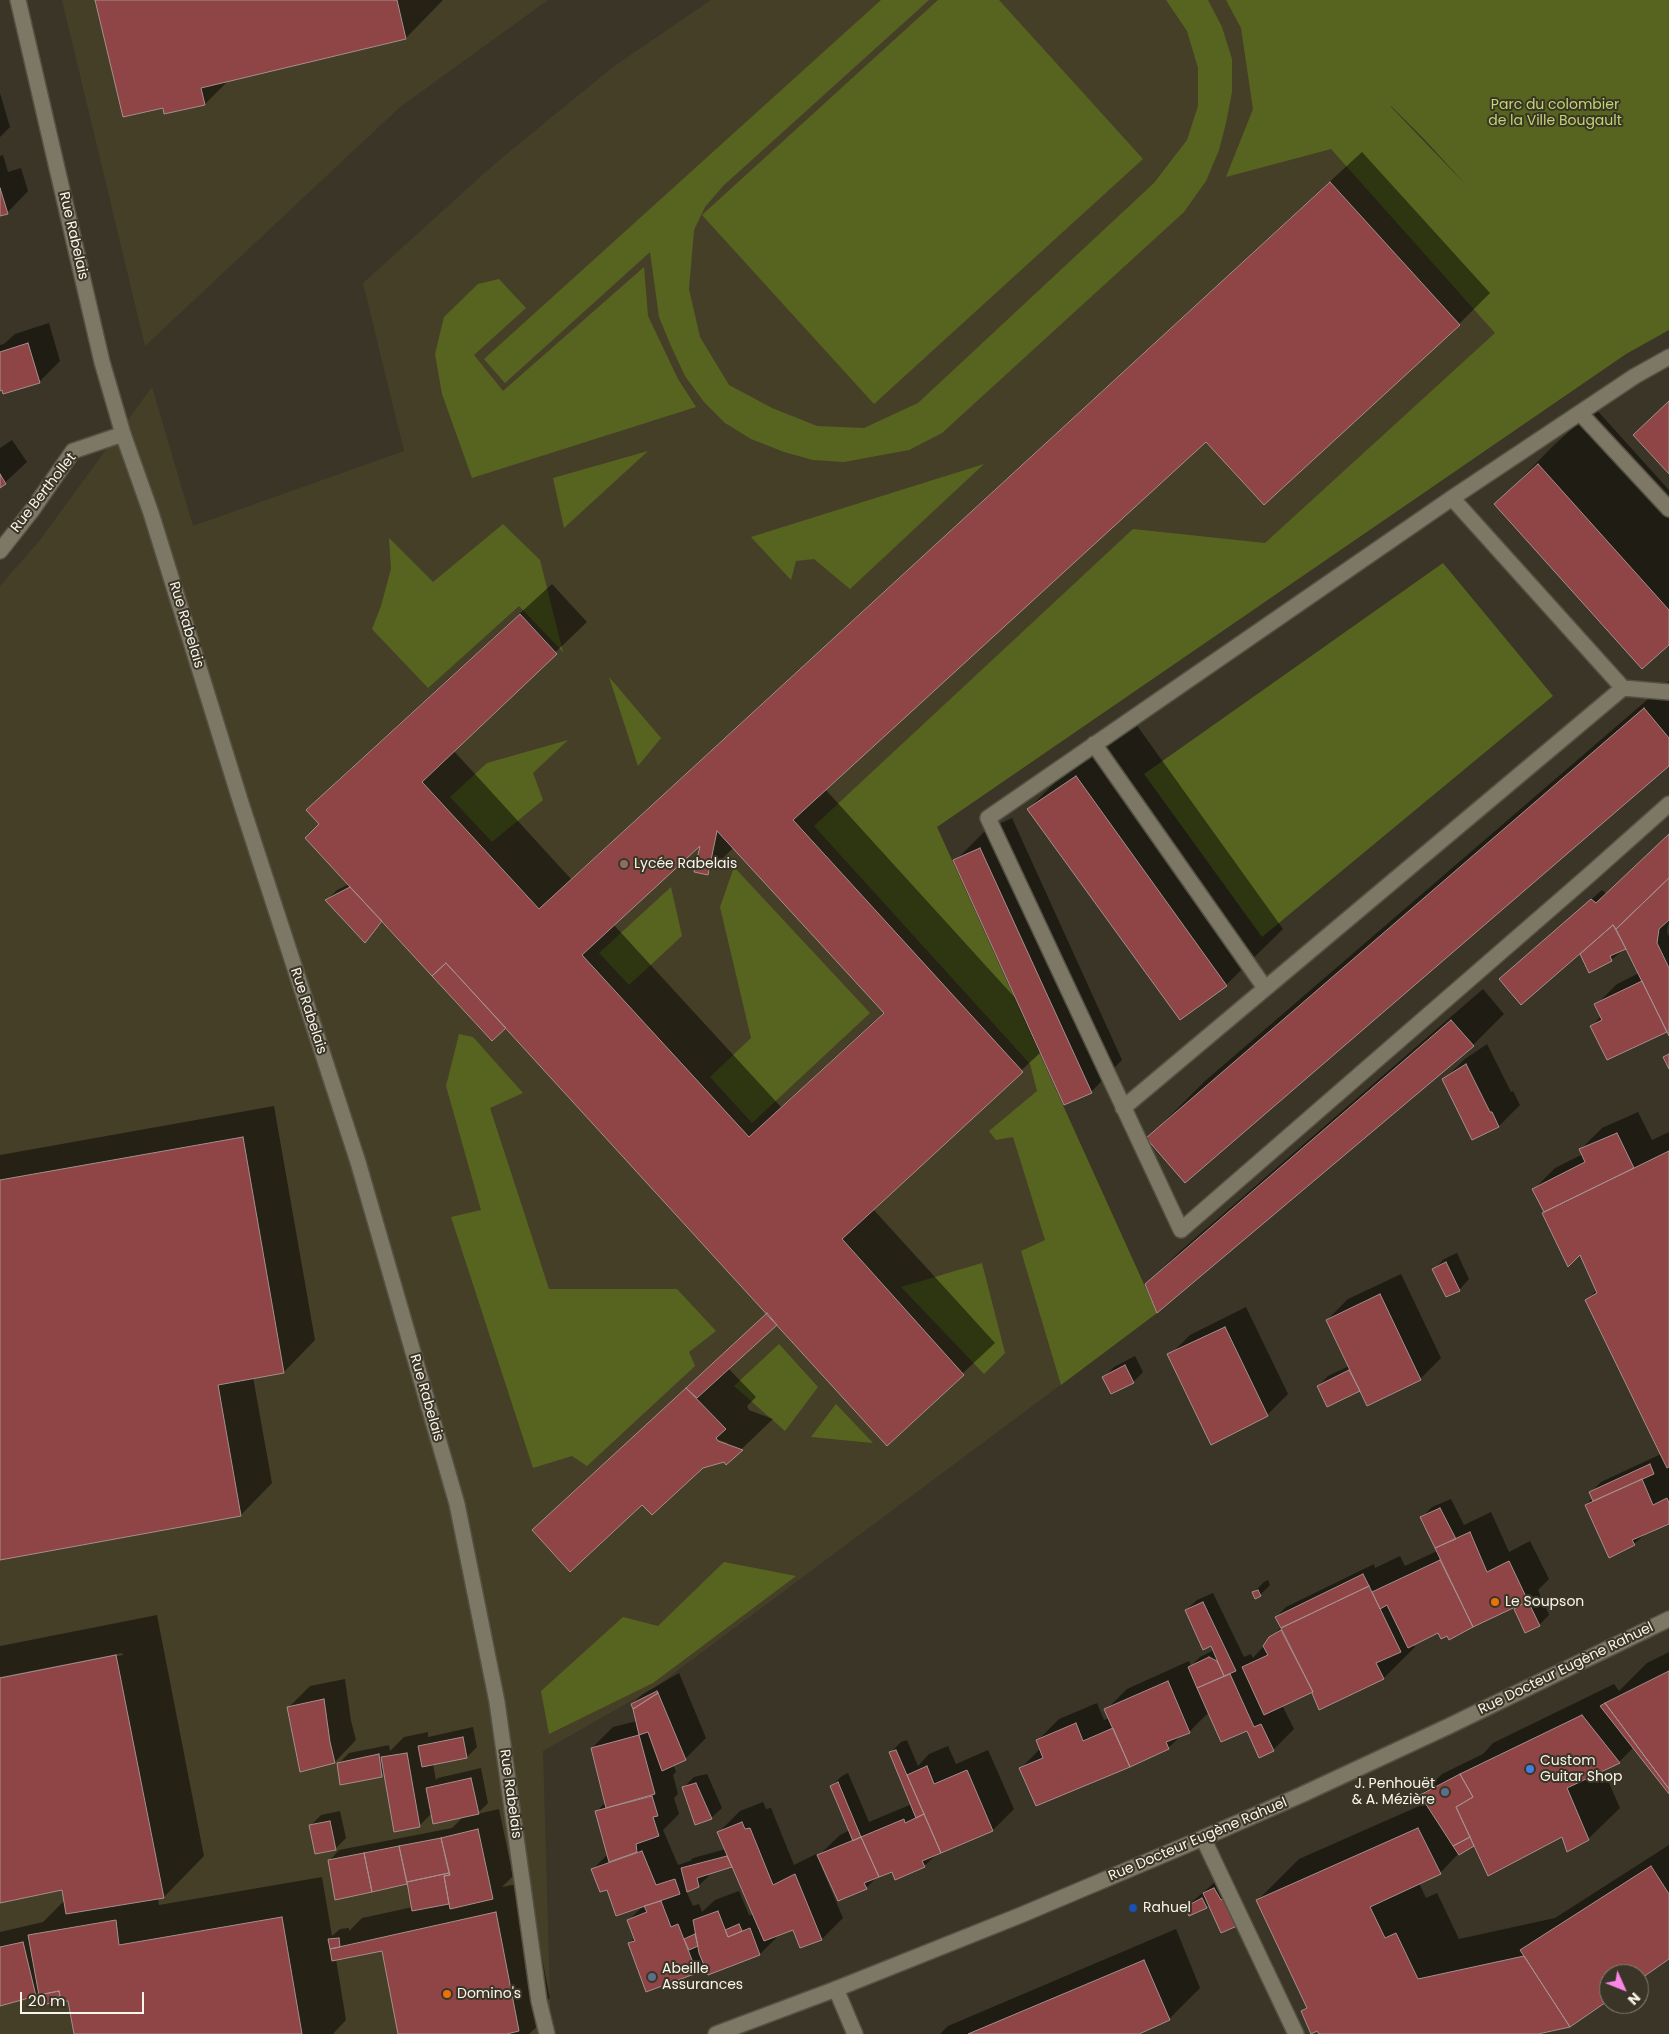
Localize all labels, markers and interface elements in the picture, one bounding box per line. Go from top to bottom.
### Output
park label: Parc du colombier de la Ville Bougault [1488,97,1622,130]
street label: Rue Rabelais [55,190,91,282]
street label: Rue Berthollet [8,450,80,536]
street label: Rue Rabelais [165,580,207,670]
place label: Lycée Rabelais [634,856,737,872]
marker: Lycée Rabelais [618,858,630,870]
street label: Rue Rabelais [286,966,330,1056]
street label: Rue Rabelais [406,1353,446,1443]
place label: Le Soupson [1505,1594,1584,1610]
marker: Le Soupson [1489,1596,1501,1608]
street label: Rue Docteur Eugène Rahuel [1476,1619,1656,1719]
street label: Rue Rabelais [495,1748,525,1840]
place label: Custom Guitar Shop [1540,1753,1622,1785]
marker: Custom Guitar Shop [1524,1763,1536,1775]
place label: J. Penhouët & A. Mézière [1352,1776,1435,1808]
marker: J. Penhouët & A. Mézière [1439,1786,1451,1798]
street label: Rue Docteur Eugène Rahuel [1106,1795,1290,1885]
place label: Rahuel [1143,1900,1191,1916]
marker: Rahuel [1127,1902,1139,1914]
place label: Abeille Assurances [662,1961,743,1994]
north arrow [1599,1964,1649,2014]
marker: Abeille Assurances [646,1971,658,1983]
scale bar [22,1982,146,2014]
place label: Domino's [457,1986,521,2002]
marker: Domino's [441,1988,453,2000]
text: N [1623,1988,1645,2009]
text: 20 m [28,1990,66,2011]

